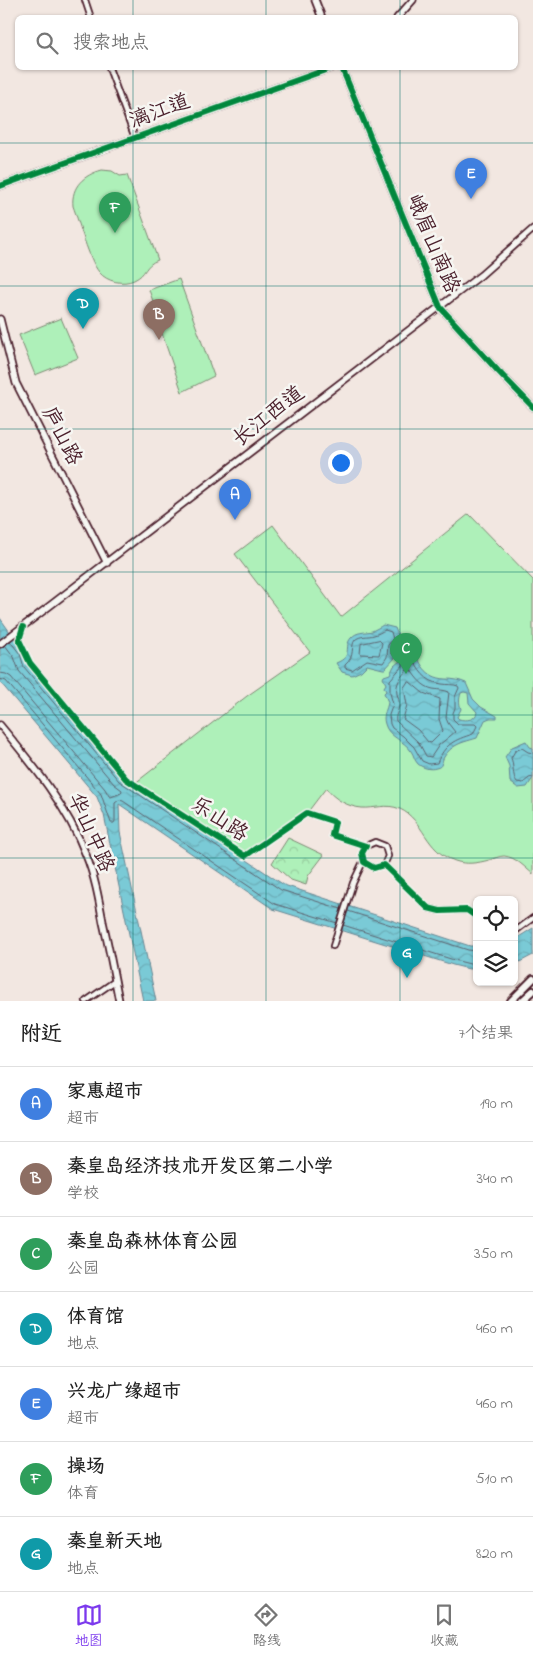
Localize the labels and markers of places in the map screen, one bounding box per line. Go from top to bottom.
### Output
pin: E [455,158,487,199]
pin: F [99,192,131,233]
pin: D [67,288,99,329]
pin: B [143,299,175,340]
pin: A [219,479,251,520]
pin: C [390,633,422,674]
pin: G [391,937,423,978]

